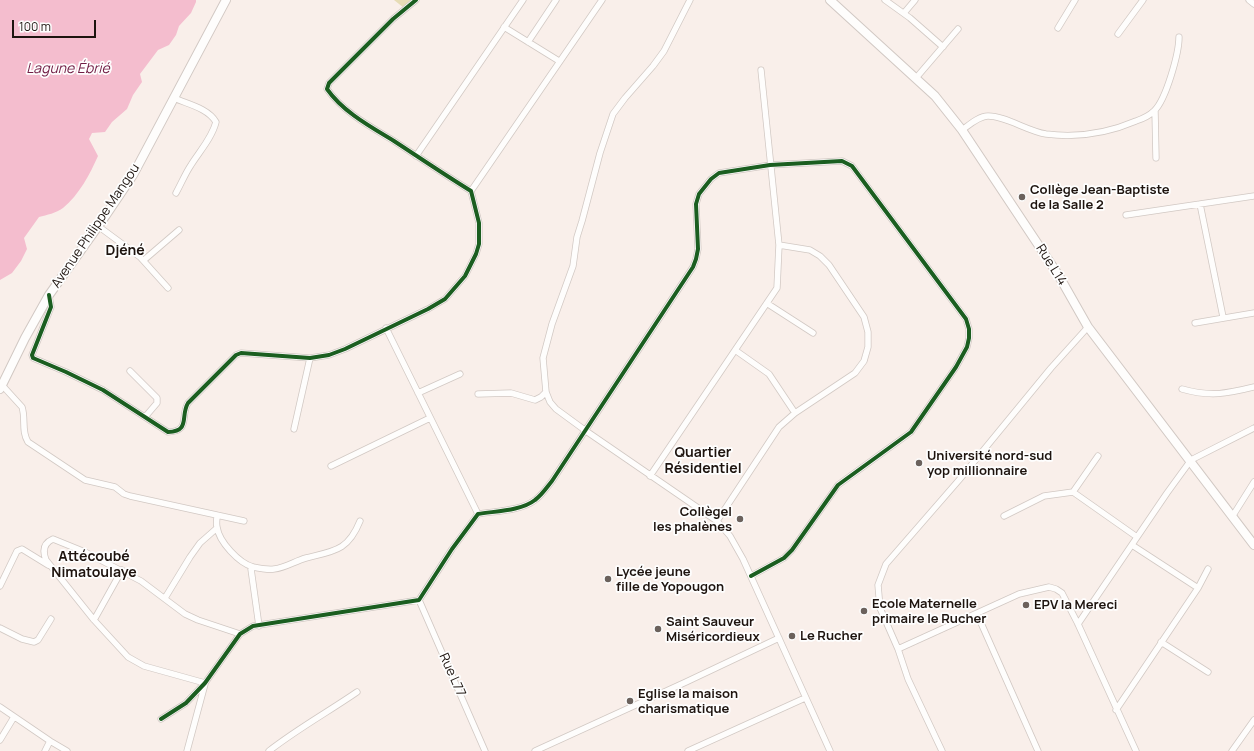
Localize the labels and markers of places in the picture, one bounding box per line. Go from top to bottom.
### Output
place label: Collège Jean-Baptiste de la Salle 2 [1030,182,1170,213]
marker: Collège Jean-Baptiste de la Salle 2 [1017,192,1027,202]
place label: Université nord-sud yop millionnaire [927,448,1052,479]
marker: Université nord-sud yop millionnaire [914,458,924,468]
place label: Collègel les phalènes [653,504,732,535]
marker: Collègel les phalènes [735,514,745,524]
place label: Lycée jeune fille de Yopougon [616,564,724,595]
marker: Lycée jeune fille de Yopougon [603,574,613,584]
place label: Ecole Maternelle primaire le Rucher [872,596,987,627]
place label: EPV la Mereci [1034,597,1117,613]
marker: EPV la Mereci [1021,600,1031,610]
marker: Ecole Maternelle primaire le Rucher [859,606,869,616]
place label: Saint Sauveur Miséricordieux [666,614,760,645]
marker: Saint Sauveur Miséricordieux [653,624,663,634]
place label: Le Rucher [800,628,863,644]
marker: Le Rucher [787,631,797,641]
place label: Eglise la maison charismatique [638,686,738,717]
marker: Eglise la maison charismatique [625,696,635,706]

